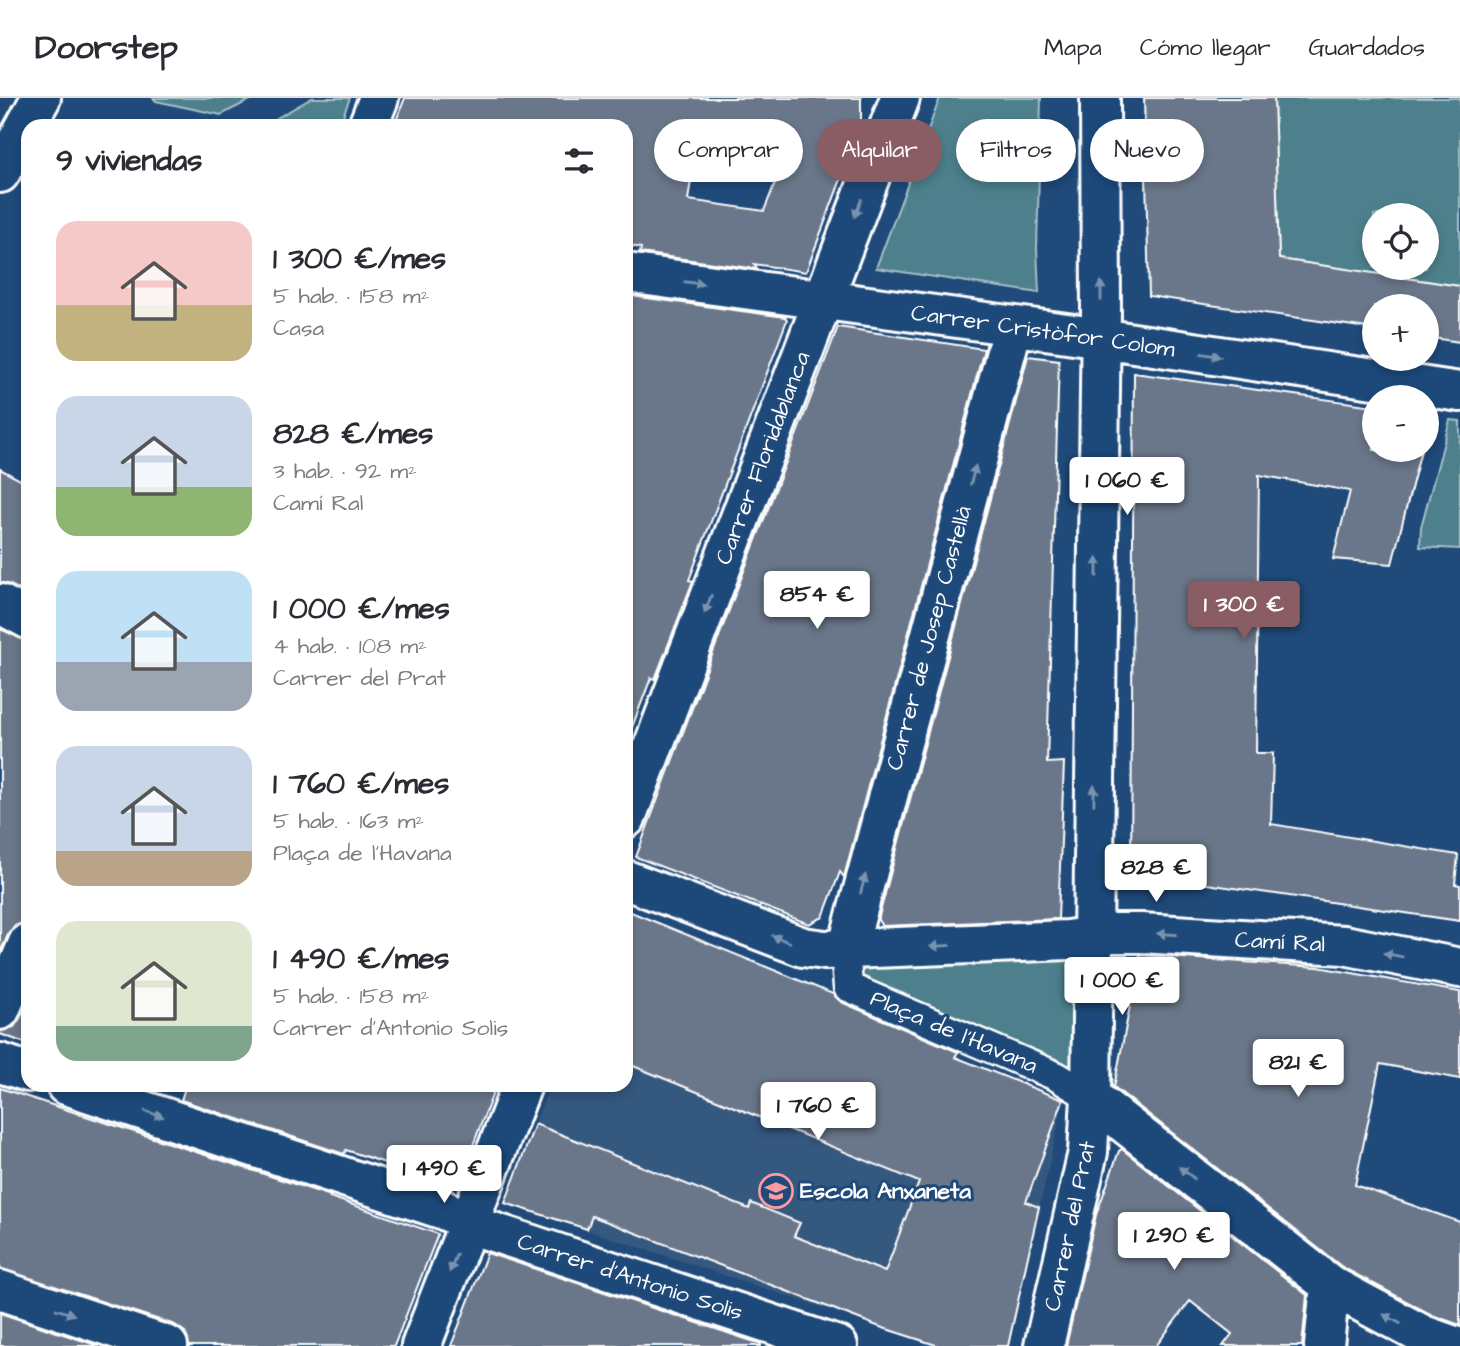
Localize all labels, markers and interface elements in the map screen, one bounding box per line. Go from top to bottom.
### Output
text: Doorstep [35,25,178,71]
text: Mapa [1044,31,1102,65]
text: Cómo llegar [1140,31,1270,65]
text: Guardados [1308,31,1425,65]
chip: Comprar [654,119,803,182]
chip: Alquilar [817,119,942,182]
chip: Filtros [956,119,1076,182]
chip: Nuevo [1090,119,1204,182]
text: 9 viviendas [56,140,202,182]
icon: filters [560,142,598,180]
one-way arrow [853,197,864,218]
map controls [1362,203,1439,462]
button: locate [1362,203,1439,280]
text: 1 300 €/mes [273,238,446,280]
icon: home [112,249,196,333]
one-way arrow [683,278,705,289]
text: 5 hab. · 158 m² [273,280,429,312]
one-way arrow [1095,280,1107,302]
button: + [1362,294,1439,371]
street label: Carrer Cristòfor Colom [909,297,1177,365]
text: Casa [273,312,324,344]
street label: Carrer Floridablanca [708,347,819,569]
one-way arrow [1200,350,1222,361]
button: − [1362,385,1439,462]
text: 828 €/mes [273,413,433,455]
icon: home [112,424,196,508]
text: 3 hab. · 92 m² [273,455,417,487]
pin: 1 060 € [1062,458,1192,517]
one-way arrow [968,464,979,486]
text: 1 060 € [1085,464,1169,496]
text: Camí Ral [273,487,363,519]
street label: Carrer de Josep Castellà [878,502,980,774]
one-way arrow [1091,556,1103,578]
pin: 854 € [768,572,866,631]
text: 854 € [780,578,854,610]
pin: 1 300 € [1179,582,1309,641]
text: 1 000 €/mes [273,588,450,630]
text: 1 300 € [1204,588,1284,620]
one-way arrow [702,593,713,614]
icon: home [112,599,196,683]
text: 4 hab. · 108 m² [273,630,427,662]
text: Carrer del Prat [273,662,446,694]
text: 1 760 €/mes [273,763,449,805]
icon: home [112,774,196,858]
one-way arrow [1088,784,1100,806]
text: 5 hab. · 163 m² [273,805,424,837]
text: Plaça de l'Havana [273,837,452,869]
pin: 828 € [1107,844,1205,904]
text: 828 € [1121,851,1191,883]
one-way arrow [858,873,869,895]
street label: Camí Ral [1234,924,1326,960]
one-way arrow [1156,929,1178,940]
one-way arrow [770,933,791,944]
text: 1 490 €/mes [273,938,449,980]
one-way arrow [929,941,951,952]
icon: home [112,949,196,1033]
one-way arrow [1382,949,1404,960]
pin: 1 000 € [1057,958,1187,1017]
text: 1 000 € [1080,964,1164,996]
text: 5 hab. · 158 m² [273,980,429,1012]
street label: Plaça de l'Havana [865,982,1043,1082]
text: Carrer d'Antonio Solis [273,1012,508,1044]
pin: 821 € [1249,1040,1347,1099]
text: 821 € [1269,1046,1327,1078]
pin: 1 760 € [753,1082,883,1142]
text: 1 760 € [777,1089,859,1121]
one-way arrow [144,1109,165,1120]
street label: Carrer del Prat [1036,1137,1104,1314]
pin: 1 490 € [379,1146,509,1205]
text: 1 490 € [403,1152,485,1184]
one-way arrow [1179,1166,1197,1181]
school or university icon: Escola Anxaneta [757,1172,795,1210]
place label: Escola Anxaneta [800,1175,971,1207]
pin: 1 290 € [1109,1212,1239,1272]
text: 1 290 € [1134,1219,1214,1251]
street label: Carrer d'Antonio Solis [513,1225,747,1329]
one-way arrow [447,1252,458,1273]
one-way arrow [54,1307,75,1318]
one-way arrow [1382,1313,1402,1324]

